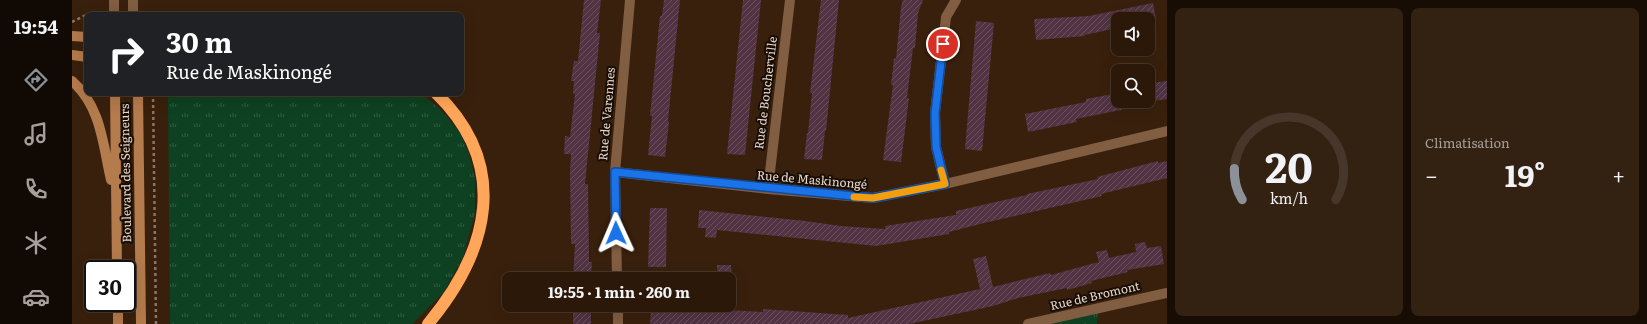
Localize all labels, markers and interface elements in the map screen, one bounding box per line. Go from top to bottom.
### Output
map controls [1111,12,1155,108]
button: sound [1111,12,1155,56]
text: 19:54 [14,13,58,40]
text: 30 m [166,20,232,62]
pin [926,27,960,61]
icon: right [100,28,152,80]
icon: arrive [932,33,954,55]
street label: Rue de Boucherville [749,35,781,150]
text: Rue de Maskinongé [166,58,332,85]
button: search [1111,64,1155,108]
icon: directions [22,66,50,94]
street label: Rue de Varennes [593,66,619,161]
street label: Boulevard des Seigneurs [115,103,135,243]
icon: music [22,120,50,148]
text: Climatisation [1425,133,1510,152]
text: 20 [1265,134,1313,196]
text: 19° [1505,152,1545,196]
text: − [1425,158,1438,191]
text: + [1612,158,1625,191]
street label: Rue de Maskinongé [756,165,868,193]
icon: phone [22,175,50,203]
text: km/h [1270,187,1309,208]
position arrow [595,212,637,254]
icon: climate [22,229,50,257]
speed limit sign: 30 [84,260,136,312]
street label: Rue de Bromont [1048,276,1142,314]
text: 19:55 · 1 min · 260 m [548,280,690,303]
icon: car [22,283,50,311]

